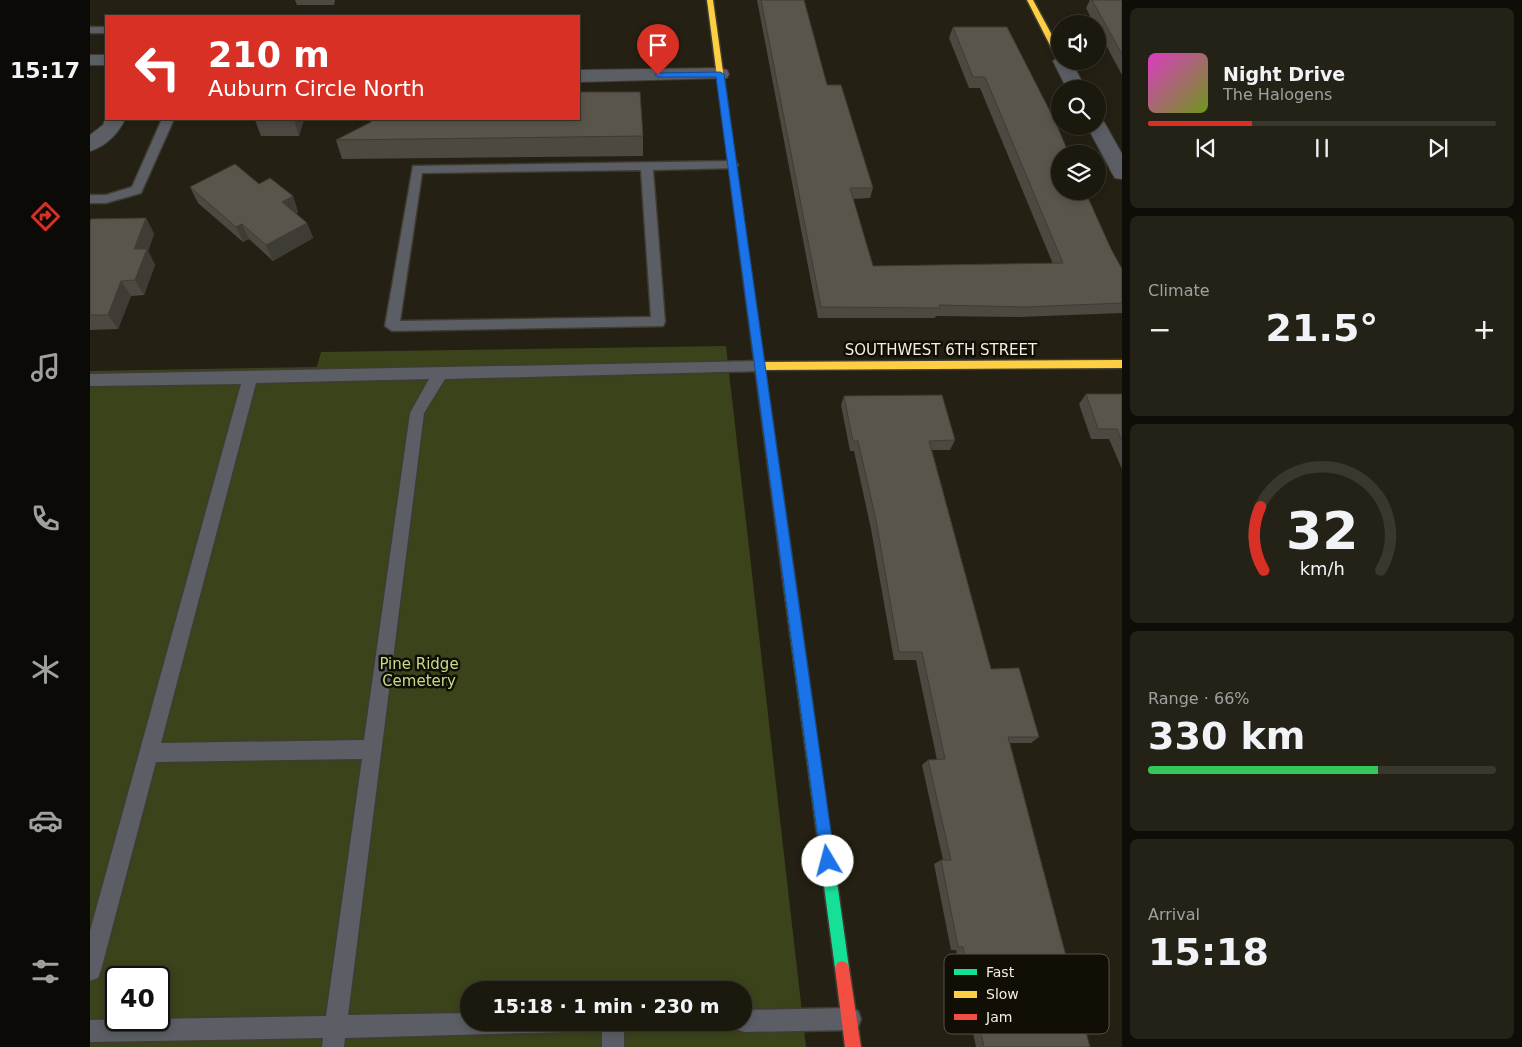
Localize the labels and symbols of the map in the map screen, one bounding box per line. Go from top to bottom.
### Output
pin [637,24,679,75]
street label: SOUTHWEST 6TH STREET [845,341,1038,359]
park label: Pine Ridge Cemetery [379,655,459,690]
position arrow [801,834,853,886]
legend [944,954,1109,1034]
text: Fast [986,964,1015,980]
speed limit sign: 40 [105,966,170,1031]
text: Slow [986,986,1019,1002]
text: Jam [985,1009,1012,1025]

